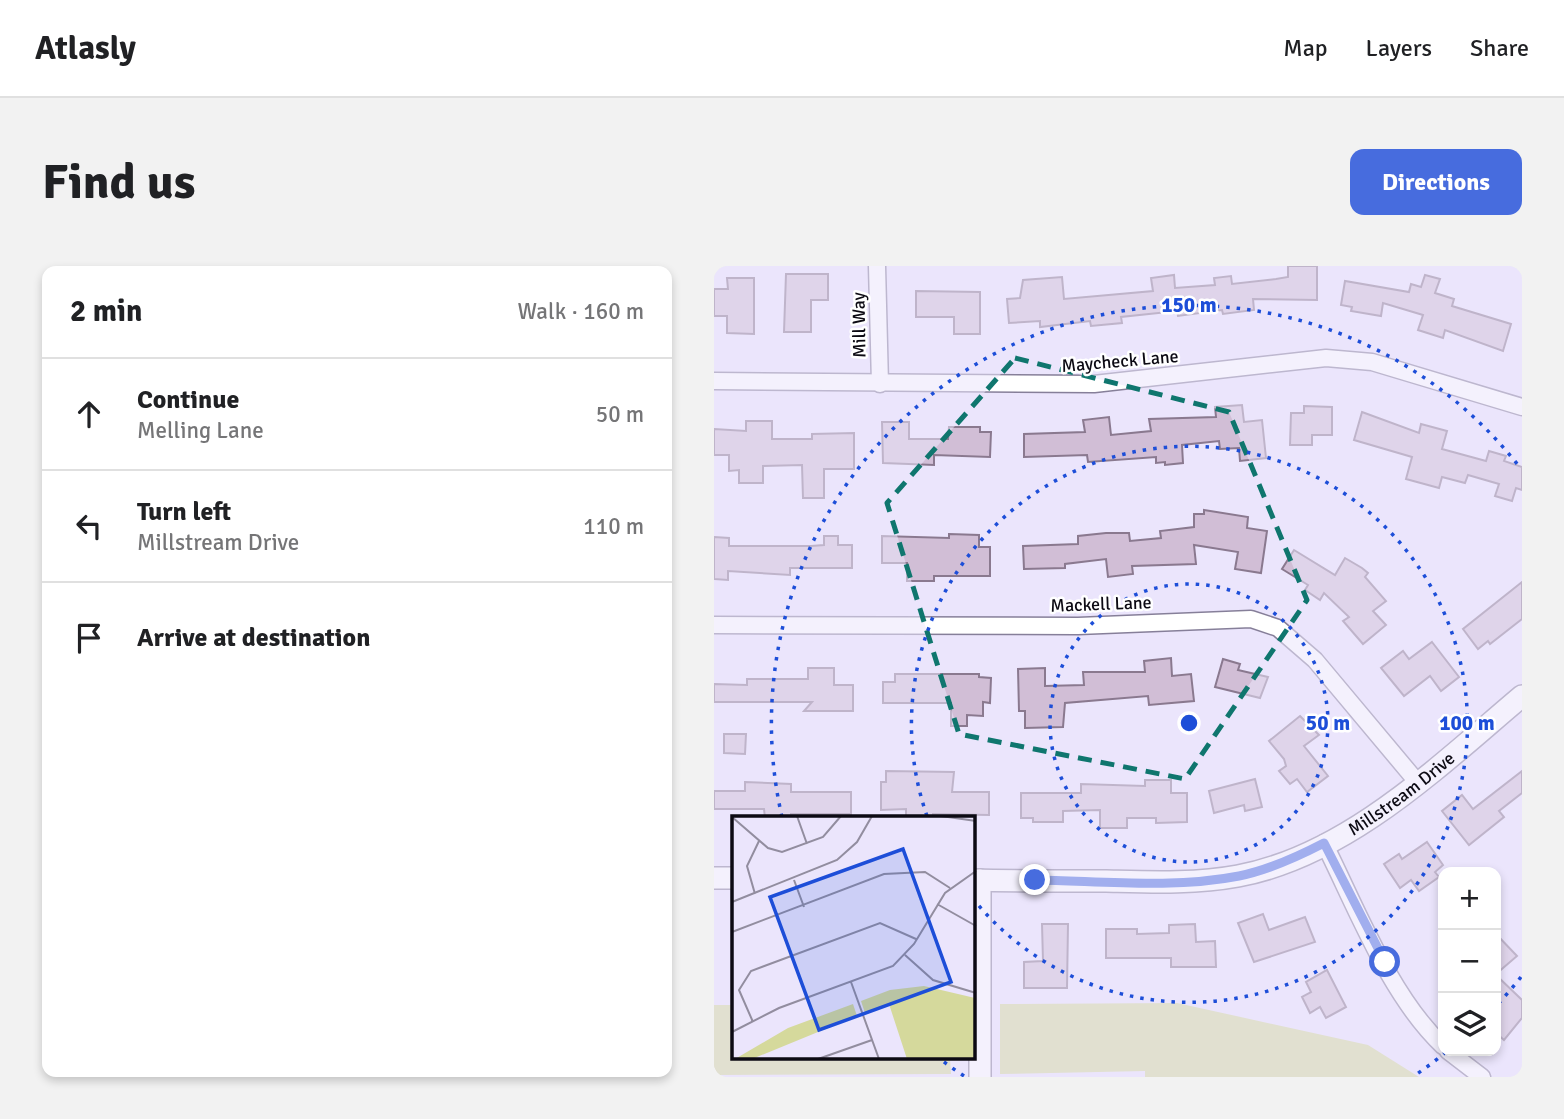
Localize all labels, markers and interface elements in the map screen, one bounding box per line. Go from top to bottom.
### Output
text: Atlasly [35,28,136,69]
text: Map [1283,33,1328,63]
text: Layers [1366,33,1432,63]
text: Share [1470,33,1529,63]
button: Directions [1350,149,1522,215]
text: Find us [42,152,195,212]
street label: Mill Way [847,291,871,358]
text: 150 m [1161,292,1217,318]
text: 2 min [70,293,142,330]
text: Walk · 160 m [518,297,644,326]
street label: Maycheck Lane [1060,345,1180,377]
text: Continue [137,384,239,416]
icon: ahead [70,395,108,433]
text: 50 m [596,400,644,429]
text: Melling Lane [137,416,264,445]
text: Turn left [137,496,231,528]
icon: left [70,507,108,545]
text: 110 m [583,512,644,541]
text: Millstream Drive [137,528,299,557]
street label: Mackell Lane [1050,591,1152,617]
icon: arrive [70,619,108,657]
text: Arrive at destination [137,622,370,654]
text: 50 m [1306,710,1350,736]
text: 100 m [1439,710,1495,736]
centre of rings [1177,711,1201,735]
street label: Millstream Drive [1344,747,1459,840]
inset map [732,816,975,1060]
route end [1019,864,1050,895]
map controls [1438,867,1501,1056]
button: + [1438,867,1501,930]
button: − [1438,930,1501,993]
route start [1369,946,1400,977]
button: layers [1438,993,1501,1056]

